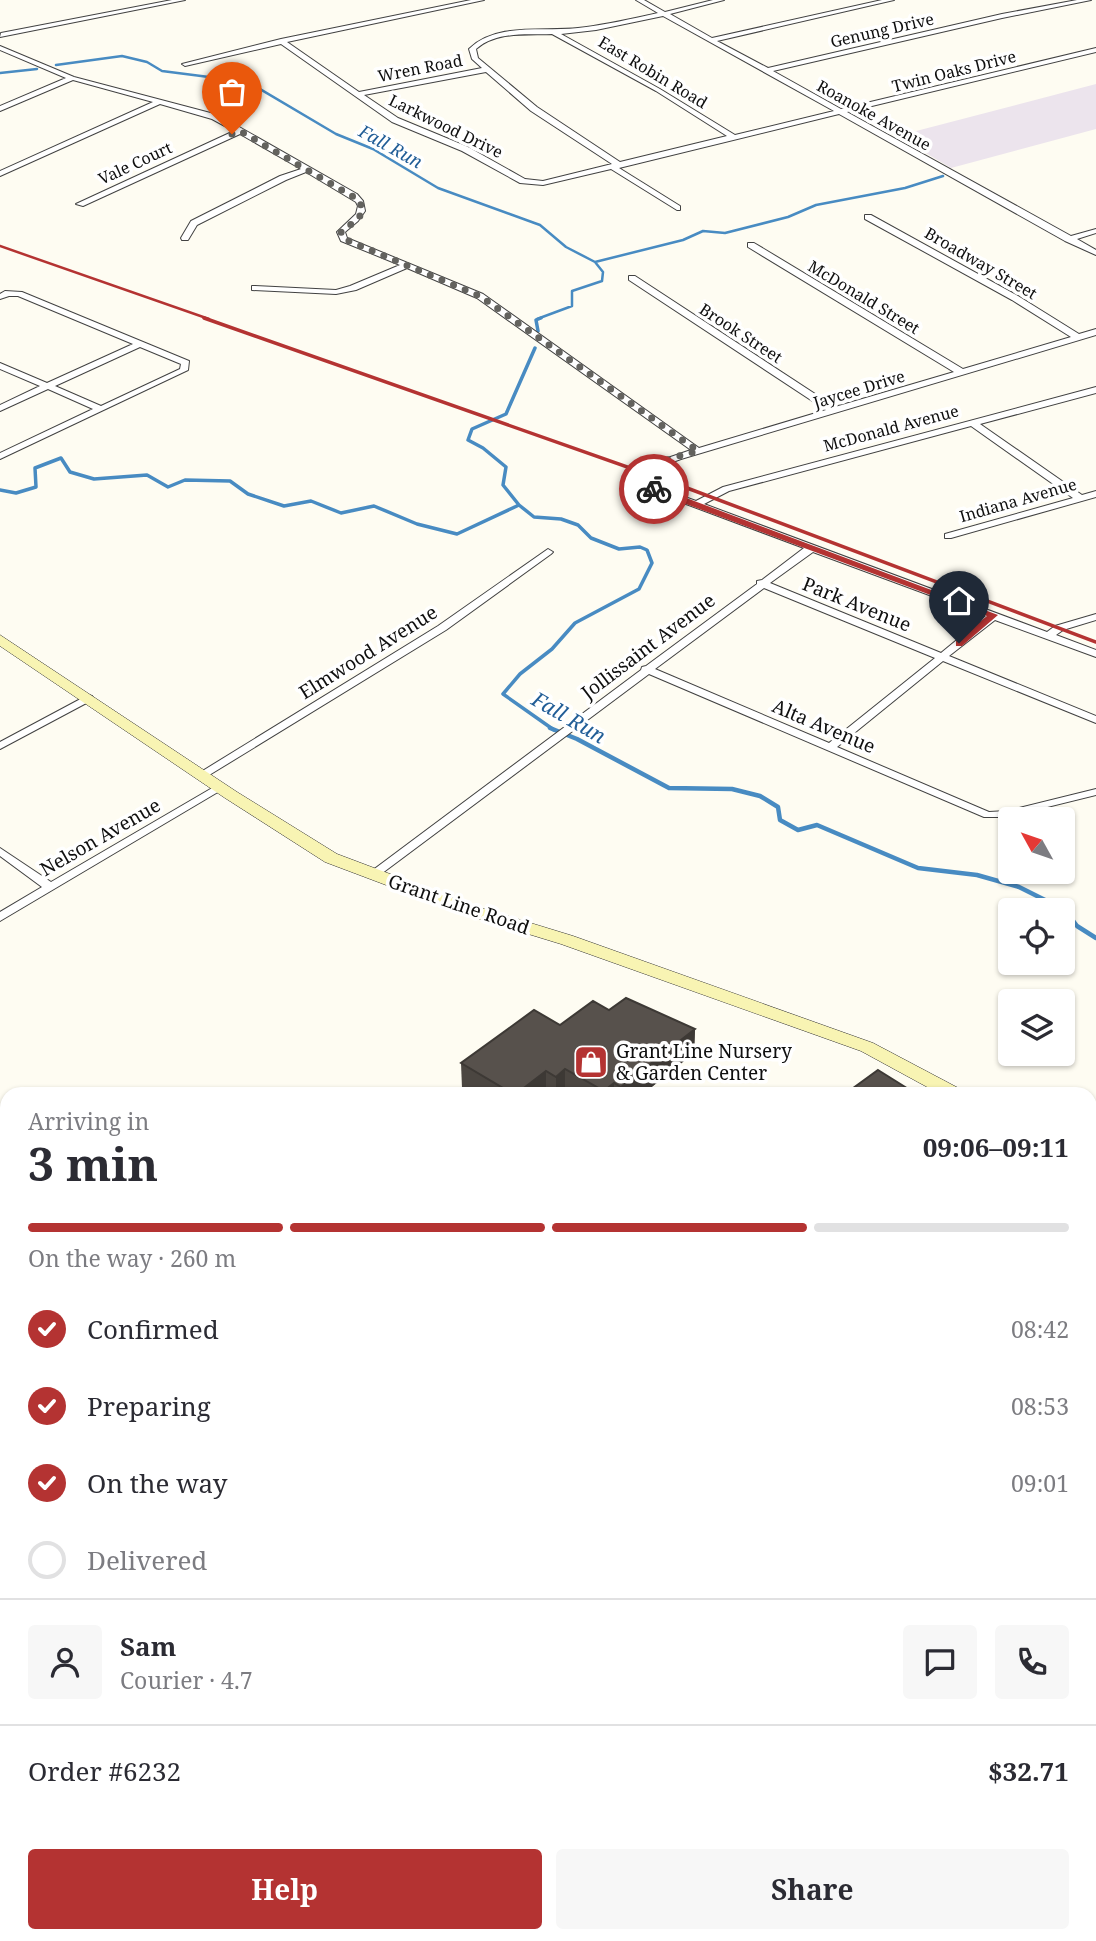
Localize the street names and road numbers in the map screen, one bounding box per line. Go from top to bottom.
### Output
street label: Genung Drive [828,7,936,53]
street label: East Robin Road [594,31,712,113]
street label: Twin Oaks Drive [890,45,1018,97]
street label: Wren Road [376,49,464,87]
street label: Roanoke Avenue [813,75,935,155]
street label: Larkwood Drive [385,89,507,163]
street label: Vale Court [95,136,176,190]
street label: Broadway Street [921,222,1042,304]
street label: McDonald Street [804,255,924,339]
street label: Brook Street [695,298,787,368]
street label: Jaycee Drive [810,365,908,414]
street label: McDonald Avenue [821,399,961,457]
street label: Indiana Avenue [957,473,1079,527]
street label: Park Avenue [799,570,915,638]
street label: Jollissaint Avenue [575,587,720,706]
street label: Elmwood Avenue [294,599,442,705]
street label: Alta Avenue [769,693,879,759]
street label: Nelson Avenue [35,792,165,882]
street label: Grant Line Road [385,868,533,940]

